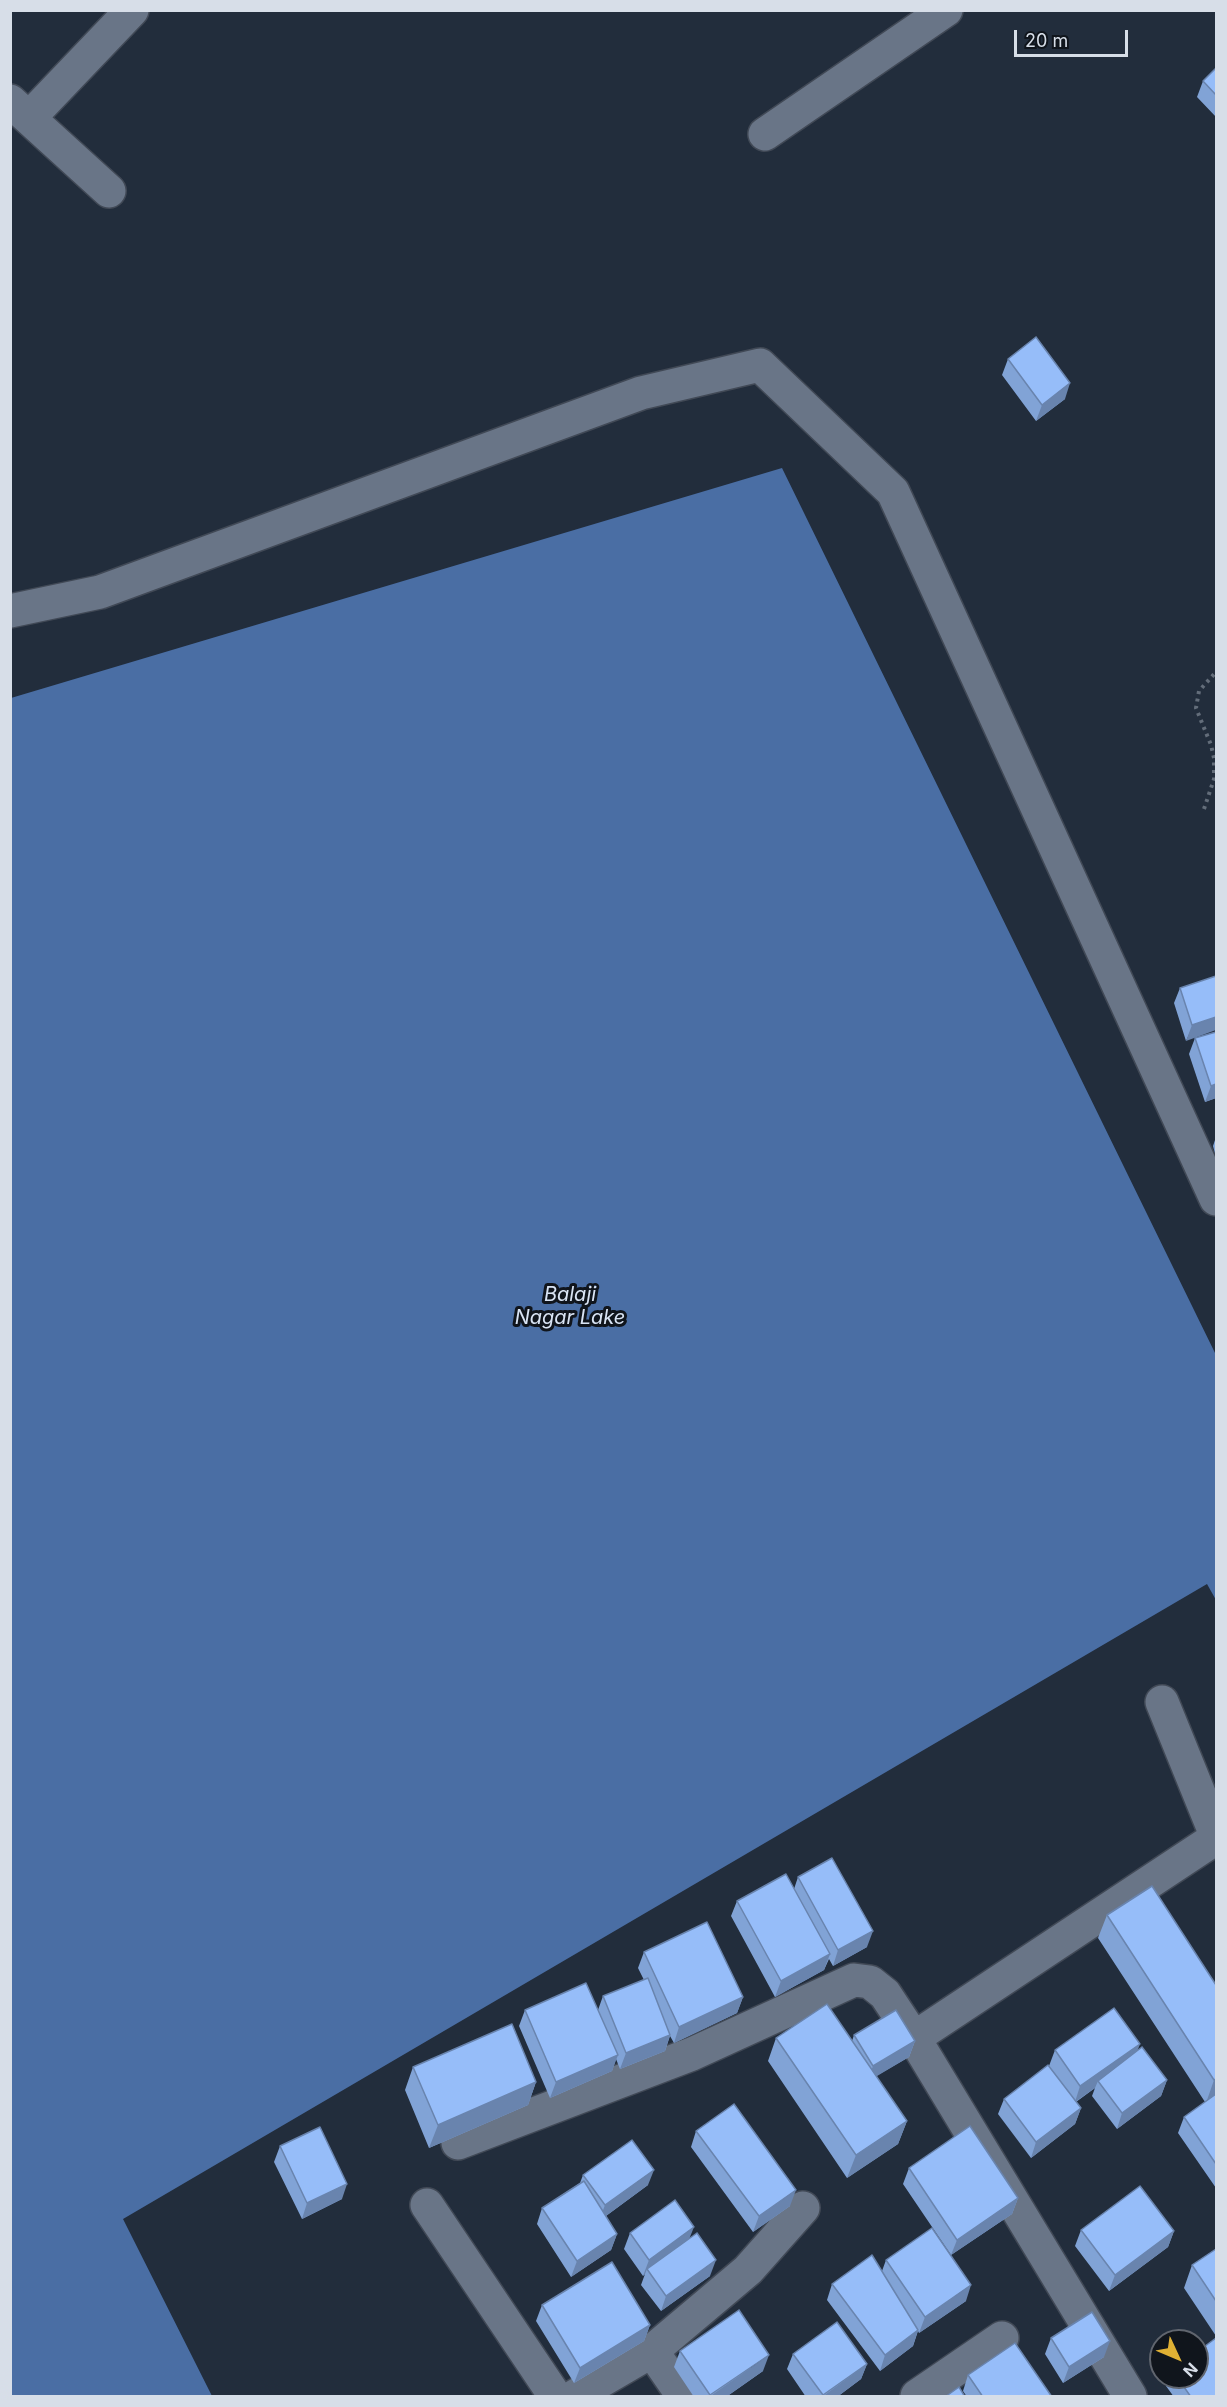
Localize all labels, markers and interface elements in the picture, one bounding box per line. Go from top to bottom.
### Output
scale bar [1017,18,1131,56]
text: 20 m [1025,30,1068,51]
water label: Balaji Nagar Lake [515,1283,625,1330]
north arrow [1149,2329,1209,2389]
text: N [1179,2359,1202,2381]

